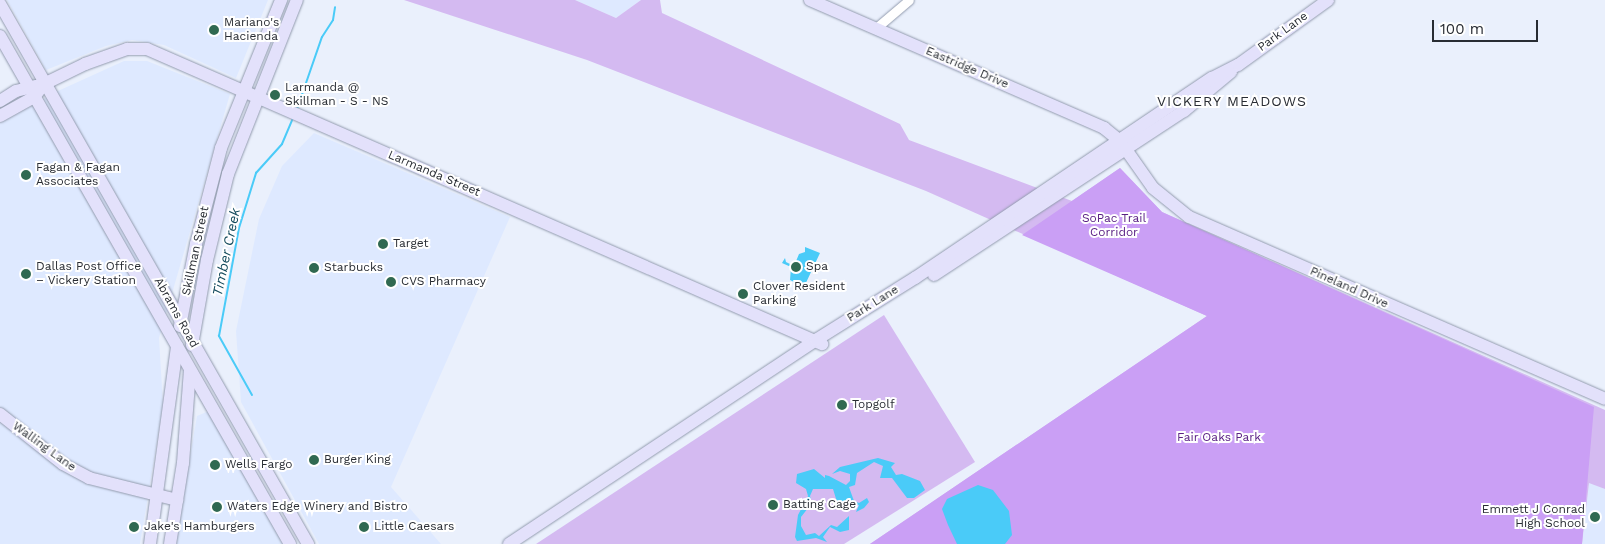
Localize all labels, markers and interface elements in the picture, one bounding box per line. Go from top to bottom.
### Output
street label: Park Lane [1255,9,1311,55]
scale bar [1435,10,1541,42]
place label: Mariano's Hacienda [224,16,279,44]
text: 100 m [1440,20,1484,38]
marker: Mariano's Hacienda [208,24,220,36]
street label: Eastridge Drive [923,44,1011,92]
place label: Larmanda @ Skillman - S - NS [285,81,388,109]
marker: Larmanda @ Skillman - S - NS [269,89,281,101]
district label: VICKERY MEADOWS [1155,93,1309,109]
street label: Larmanda Street [386,148,482,200]
place label: Fagan & Fagan Associates [36,161,120,189]
marker: Fagan & Fagan Associates [20,169,32,181]
street label: Skillman Street [180,205,212,297]
water label: Timber Creek [208,206,244,298]
park label: SoPac Trail Corridor [1082,212,1146,240]
place label: Target [393,237,429,251]
marker: Target [377,238,389,250]
place label: Dallas Post Office – Vickery Station [36,260,141,288]
place label: Spa [806,260,828,274]
place label: Starbucks [324,261,383,275]
marker: Spa [790,261,802,273]
marker: Starbucks [308,262,320,274]
street label: Pineland Drive [1308,264,1390,312]
marker: Dallas Post Office – Vickery Station [20,268,32,280]
street label: Abrams Road [151,275,201,351]
place label: CVS Pharmacy [401,275,486,289]
marker: CVS Pharmacy [385,276,397,288]
place label: Clover Resident Parking [753,280,845,308]
street label: Park Lane [844,282,902,326]
marker: Clover Resident Parking [737,288,749,300]
place label: Topgolf [852,398,895,412]
marker: Topgolf [836,399,848,411]
street label: Walling Lane [10,419,78,475]
park label: Fair Oaks Park [1177,431,1261,445]
place label: Burger King [324,453,391,467]
marker: Burger King [308,454,320,466]
place label: Wells Fargo [225,458,292,472]
marker: Wells Fargo [209,459,221,471]
place label: Batting Cage [783,498,856,512]
marker: Batting Cage [767,499,779,511]
place label: Waters Edge Winery and Bistro [227,500,408,514]
marker: Waters Edge Winery and Bistro [211,501,223,513]
place label: Emmett J Conrad High School [1482,503,1585,531]
marker: Emmett J Conrad High School [1589,511,1601,523]
place label: Jake's Hamburgers [144,520,255,534]
place label: Little Caesars [374,520,454,534]
marker: Jake's Hamburgers [128,521,140,533]
marker: Little Caesars [358,521,370,533]

